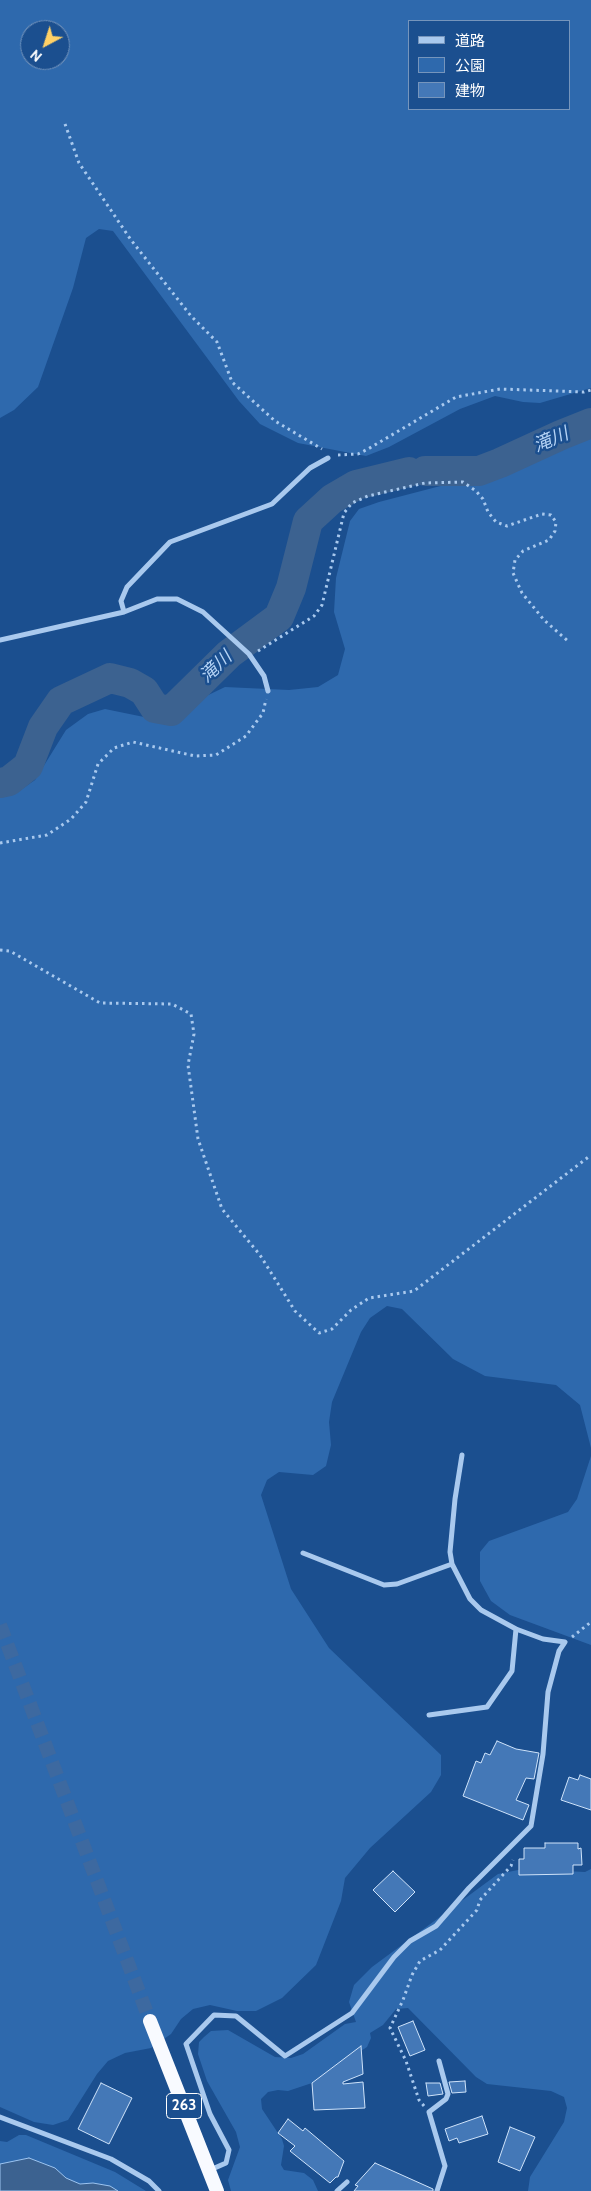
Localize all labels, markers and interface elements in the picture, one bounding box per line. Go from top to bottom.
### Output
north arrow [20,20,70,70]
legend [408,20,571,110]
text: 道路 [455,32,485,50]
text: N [26,46,46,66]
text: 公園 [455,57,485,75]
text: 建物 [455,82,485,100]
water label: 滝川 [530,423,572,457]
water label: 滝川 [195,647,237,687]
road number: 263 [166,2094,202,2118]

